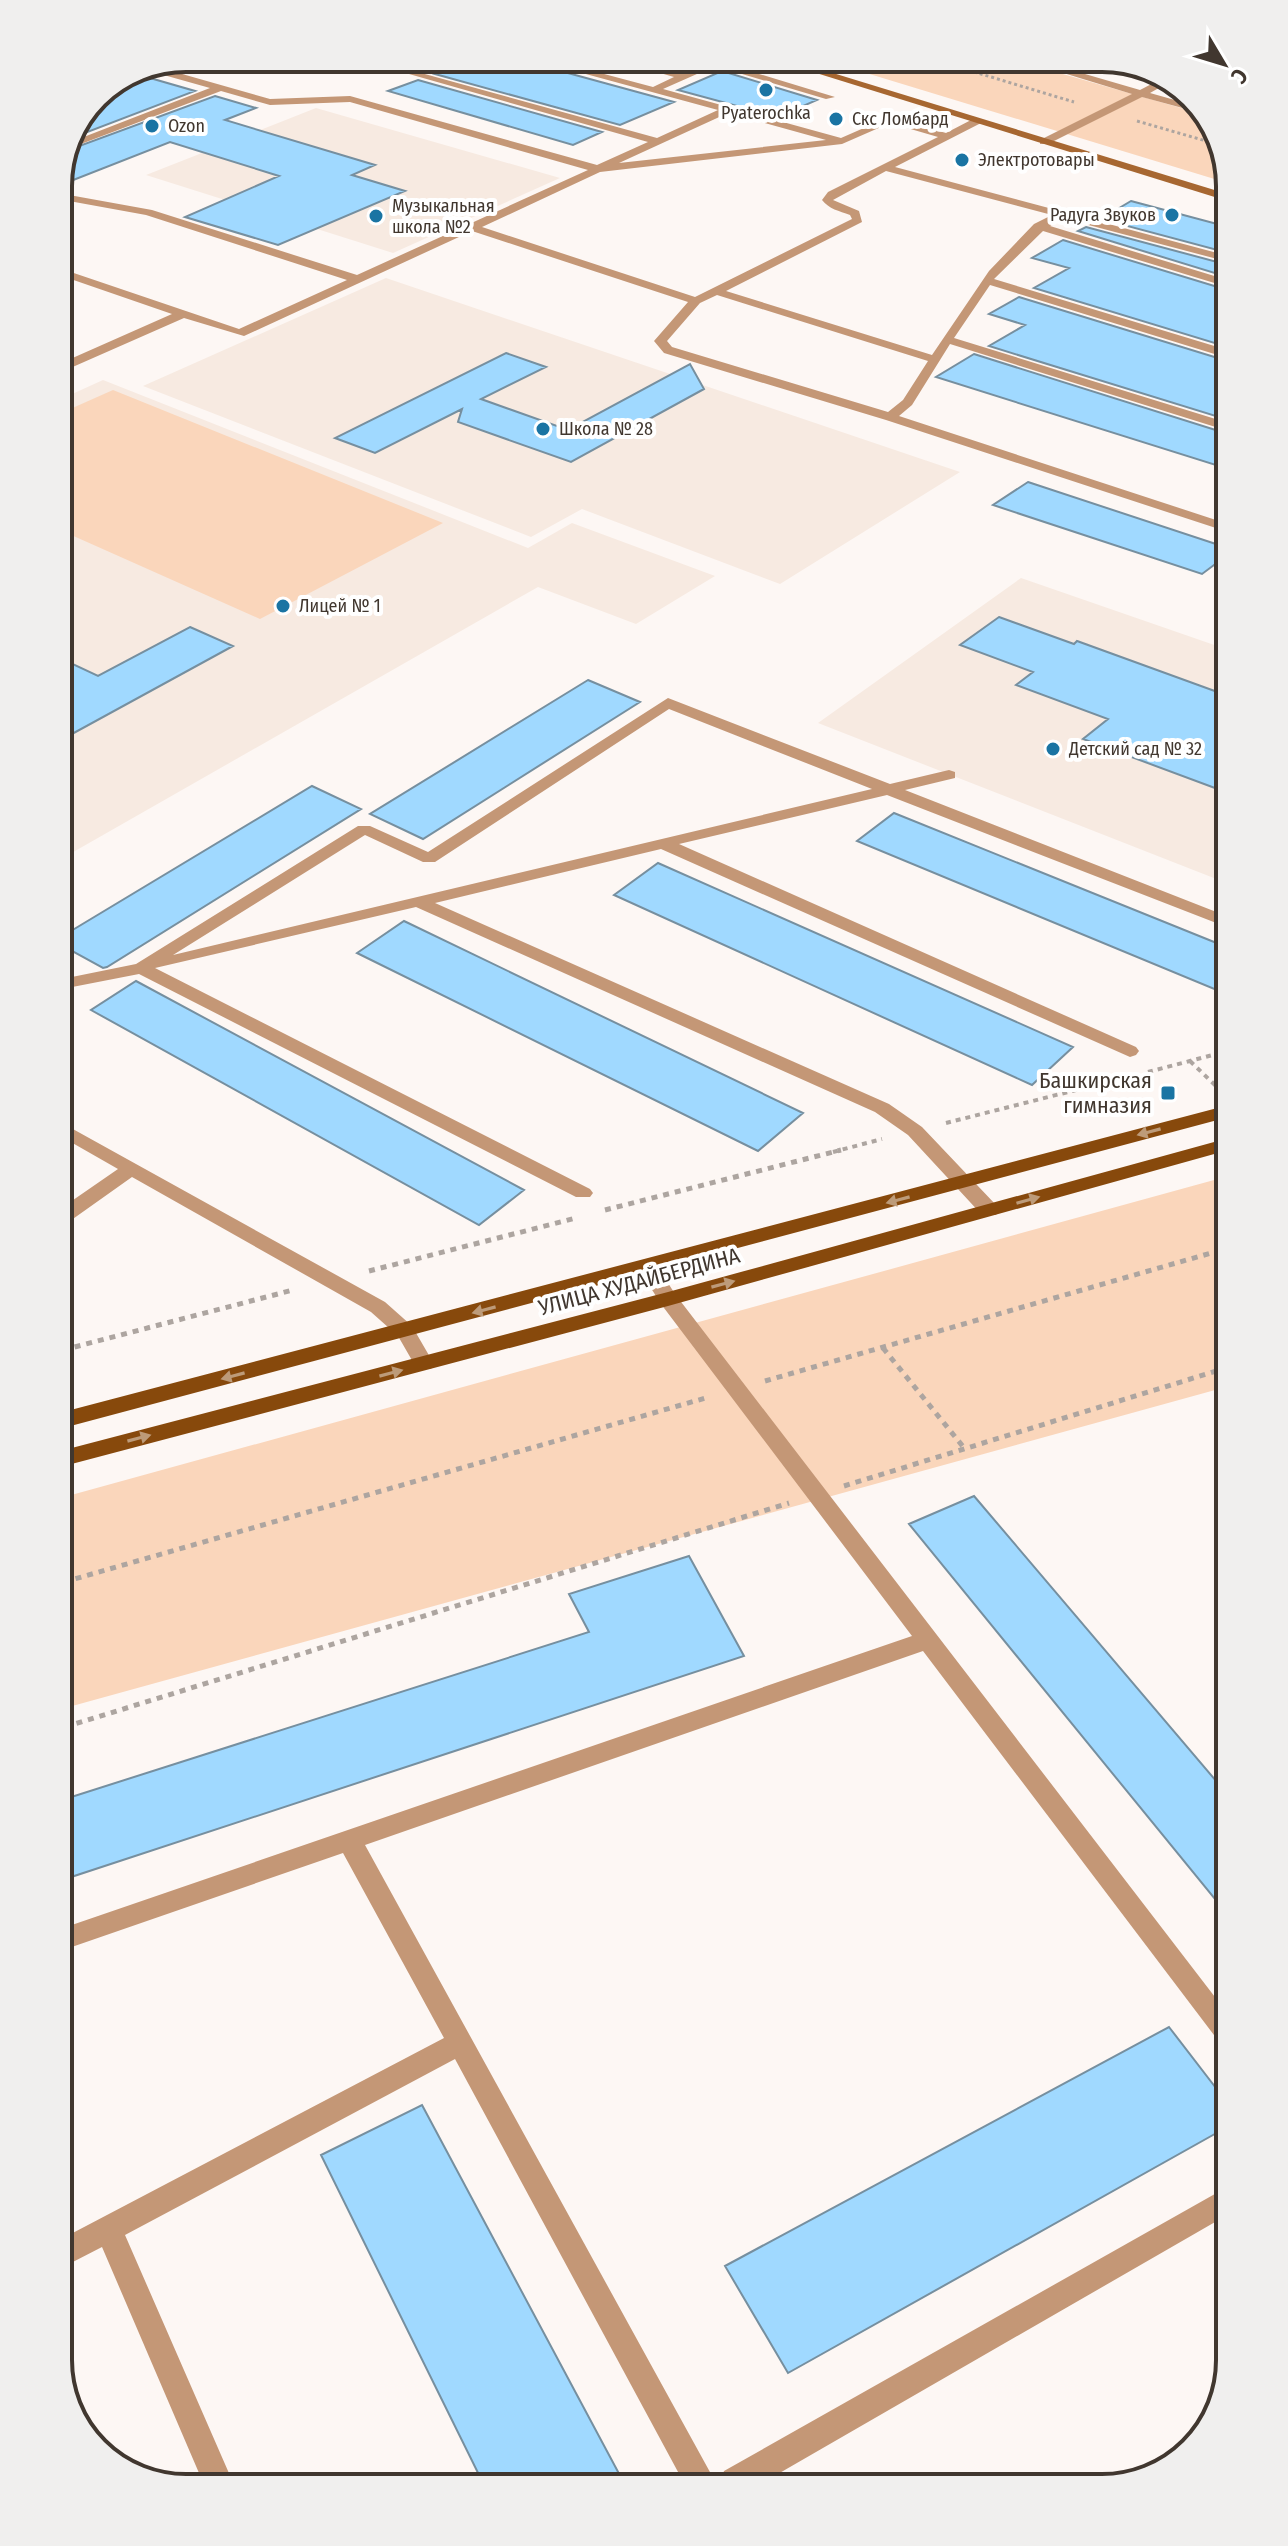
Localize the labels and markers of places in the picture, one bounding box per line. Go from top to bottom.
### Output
marker: Pyaterochka [757,81,775,99]
place label: Pyaterochka [721,102,811,124]
place label: Скс Ломбард [852,108,949,130]
marker: Скс Ломбард [827,110,845,128]
place label: Ozon [168,115,205,137]
marker: Ozon [143,117,161,135]
place label: Электротовары [978,149,1095,171]
marker: Электротовары [953,151,971,169]
place label: Музыкальная школа №2 [392,195,495,238]
place label: Радуга Звуков [1050,204,1156,226]
marker: Радуга Звуков [1163,206,1181,224]
marker: Музыкальная школа №2 [367,207,385,225]
place label: Школа № 28 [559,418,653,440]
marker: Школа № 28 [534,420,552,438]
place label: Лицей № 1 [299,595,381,617]
marker: Лицей № 1 [274,597,292,615]
place label: Детский сад № 32 [1068,738,1202,760]
marker: Детский сад № 32 [1044,740,1062,758]
place label: Башкирская гимназия [1039,1067,1152,1119]
marker: Башкирская гимназия [1159,1084,1177,1102]

